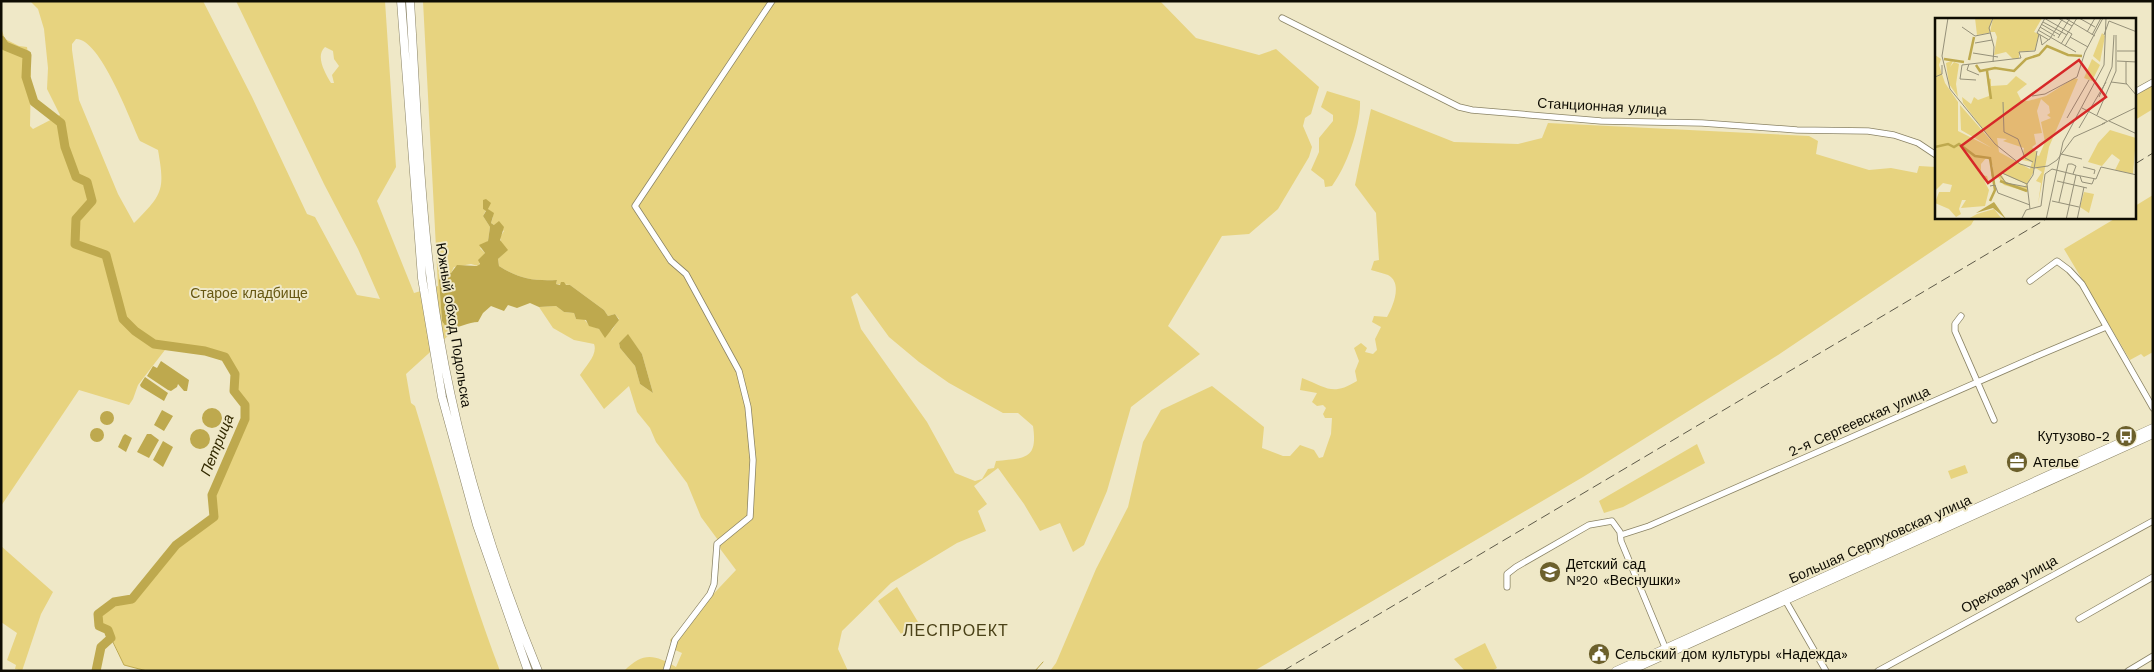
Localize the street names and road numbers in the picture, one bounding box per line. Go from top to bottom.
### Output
street label: Станционная улица [1537,95,1667,117]
street label: Южный обход Подольска [433,242,475,409]
street label: 2-я Сергеевская улица [1786,383,1932,459]
street label: Большая Серпуховская улица [1786,491,1974,587]
street label: Ореховая улица [1958,552,2060,616]

